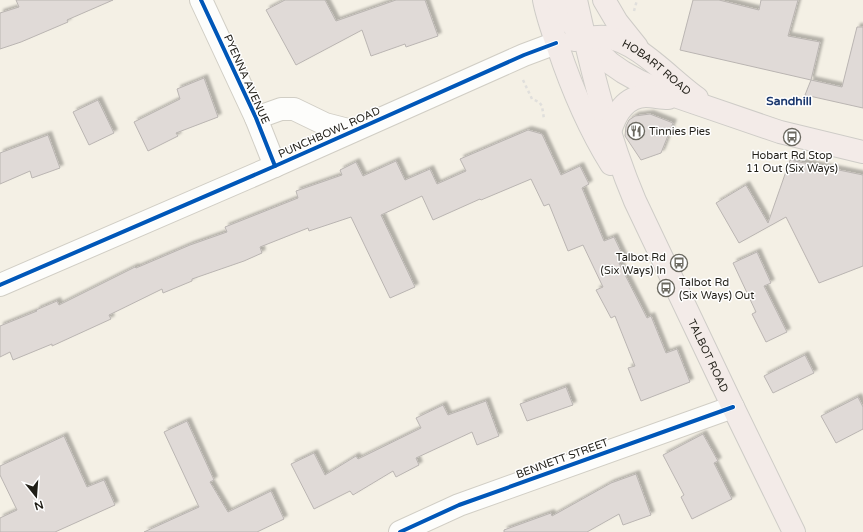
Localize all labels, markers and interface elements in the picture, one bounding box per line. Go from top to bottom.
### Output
street label: PYENNA AVENUE [221,32,272,126]
street label: HOBART ROAD [620,37,694,98]
district label: Sandhill [766,94,812,108]
street label: PUNCHBOWL ROAD [276,104,382,161]
restaurant icon: Tinnies Pies [626,121,646,141]
place label: Tinnies Pies [649,125,710,138]
bus stop icon: Hobart Rd Stop 11 Out (Six Ways) [782,127,802,147]
place label: Hobart Rd Stop 11 Out (Six Ways) [746,149,838,175]
place label: Talbot Rd (Six Ways) In [601,251,666,277]
bus stop icon: Talbot Rd (Six Ways) In [669,253,689,273]
place label: Talbot Rd (Six Ways) Out [679,276,754,302]
bus stop icon: Talbot Rd (Six Ways) Out [656,278,676,298]
street label: TALBOT ROAD [685,317,731,395]
street label: BENNETT STREET [514,436,610,481]
north arrow [16,476,56,516]
text: N [33,498,45,513]

